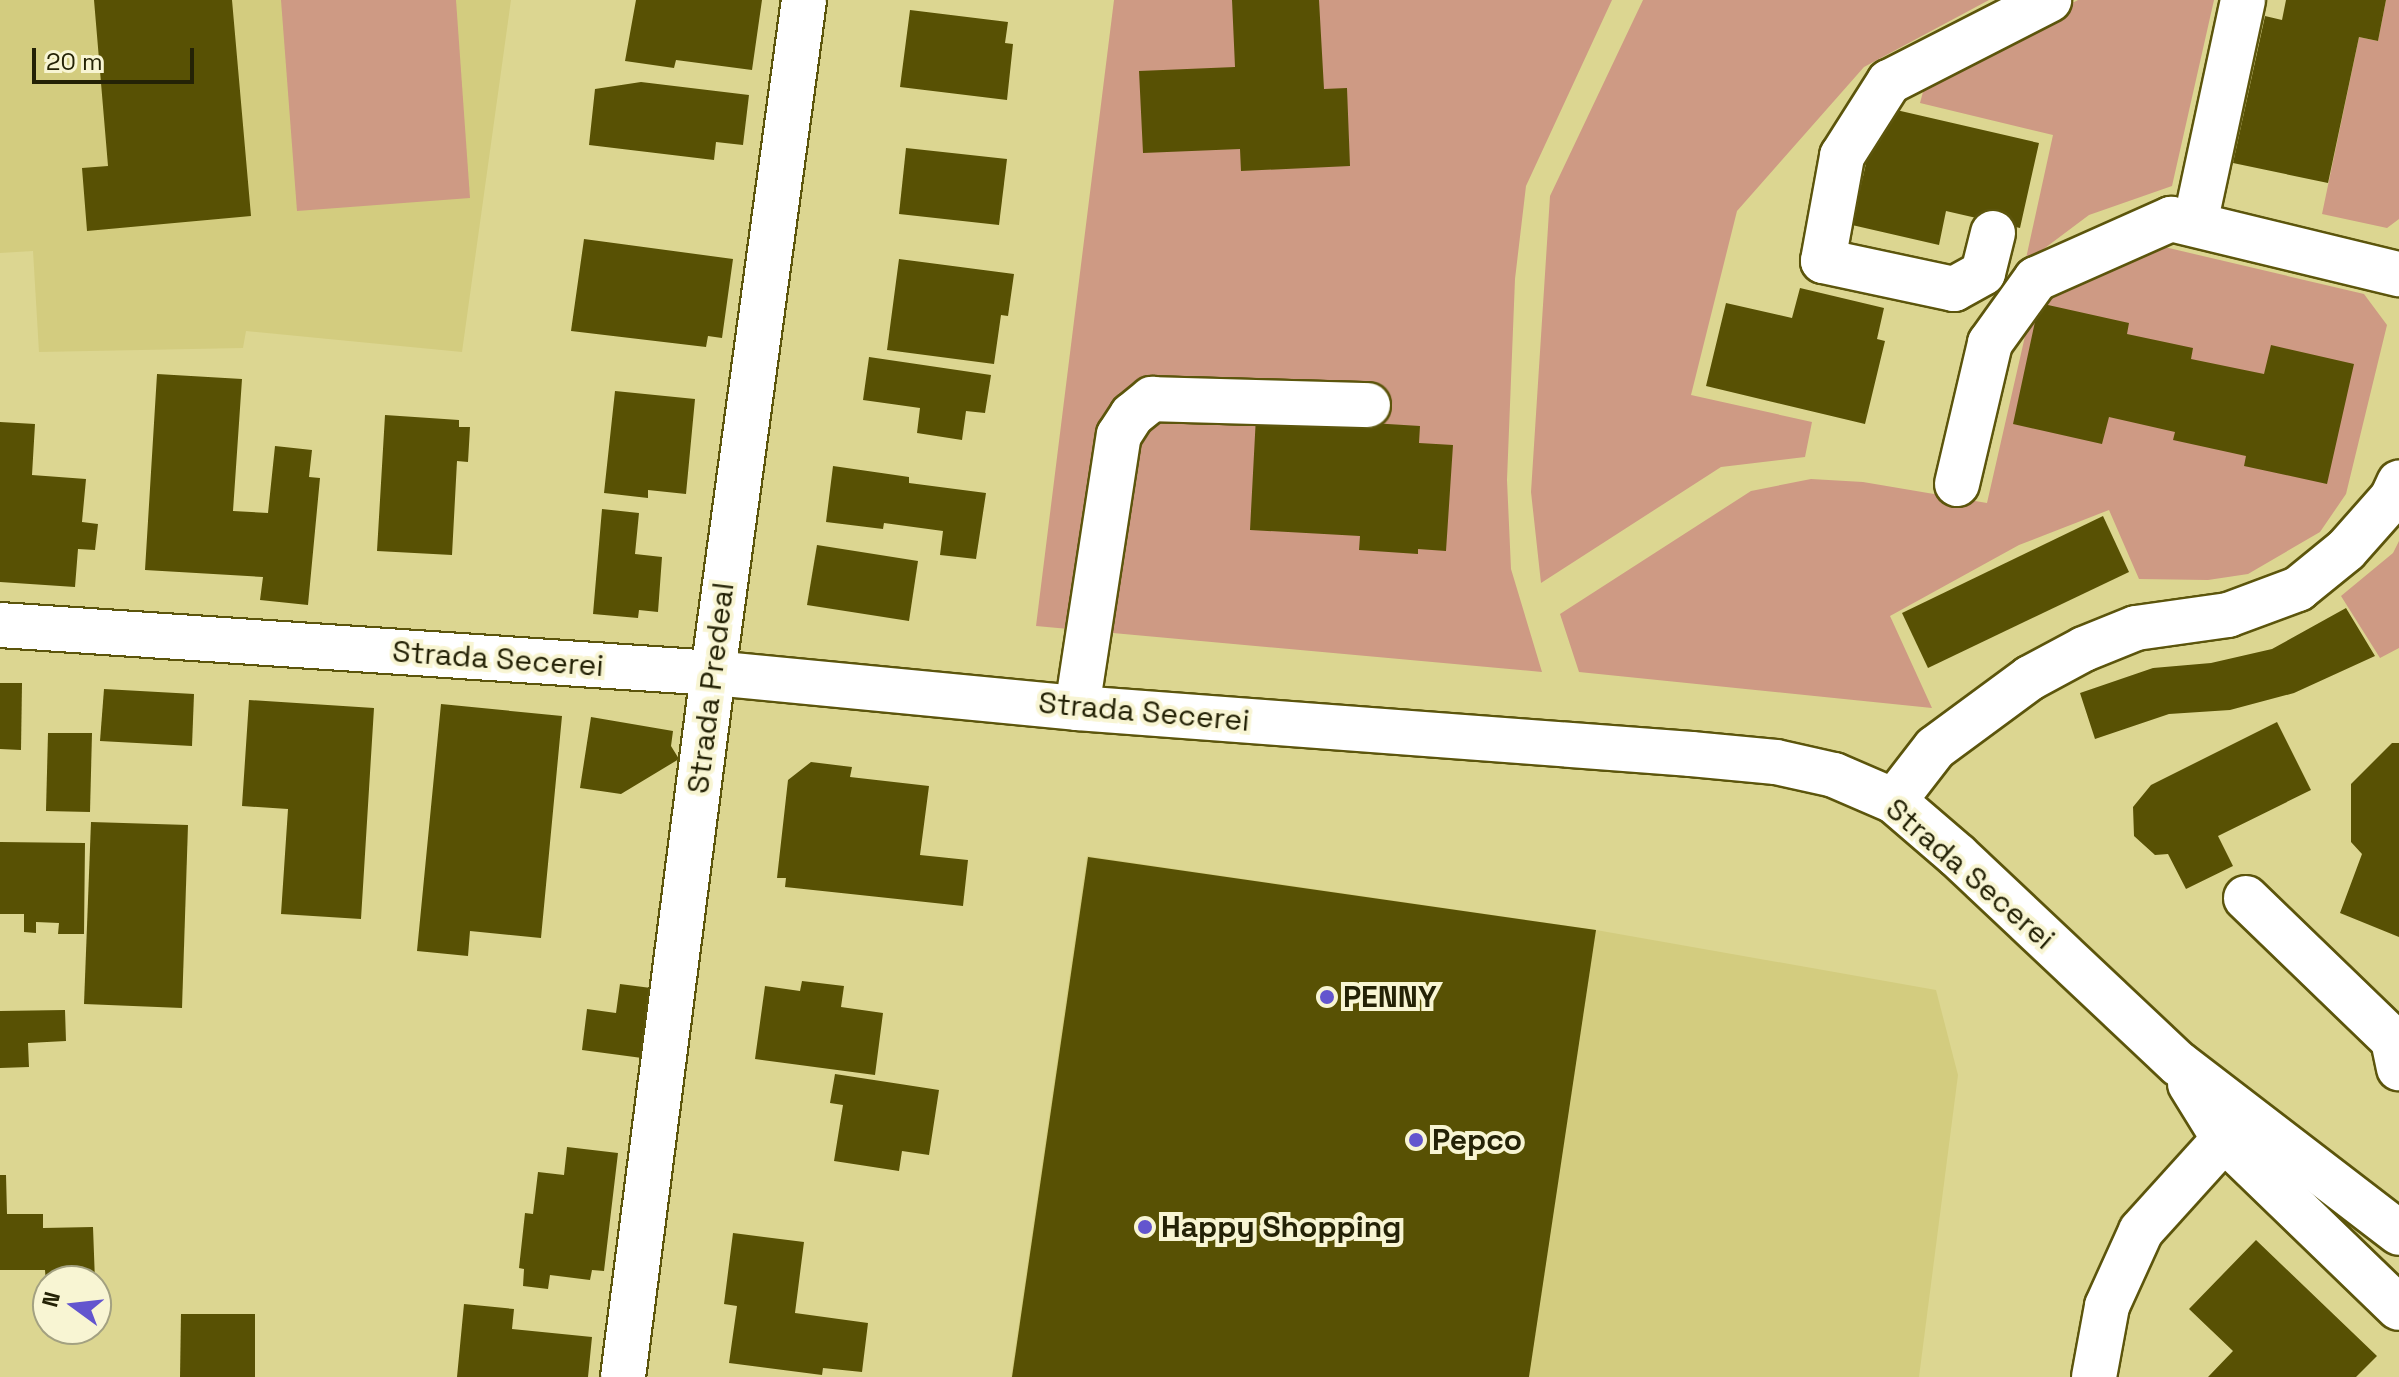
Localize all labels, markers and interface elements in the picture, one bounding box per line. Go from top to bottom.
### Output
scale bar [36,32,198,82]
text: 20 m [46,46,103,77]
street label: Strada Predeal [680,580,742,796]
street label: Strada Secerei [391,634,605,684]
street label: Strada Secerei [1037,685,1251,739]
street label: Strada Secerei [1878,791,2062,957]
place label: PENNY [1343,979,1437,1015]
marker: PENNY [1318,988,1336,1006]
place label: Pepco [1432,1122,1522,1158]
marker: Pepco [1407,1131,1425,1149]
place label: Happy Shopping [1161,1209,1401,1245]
marker: Happy Shopping [1136,1218,1154,1236]
north arrow [32,1265,112,1345]
text: N [35,1289,66,1310]

